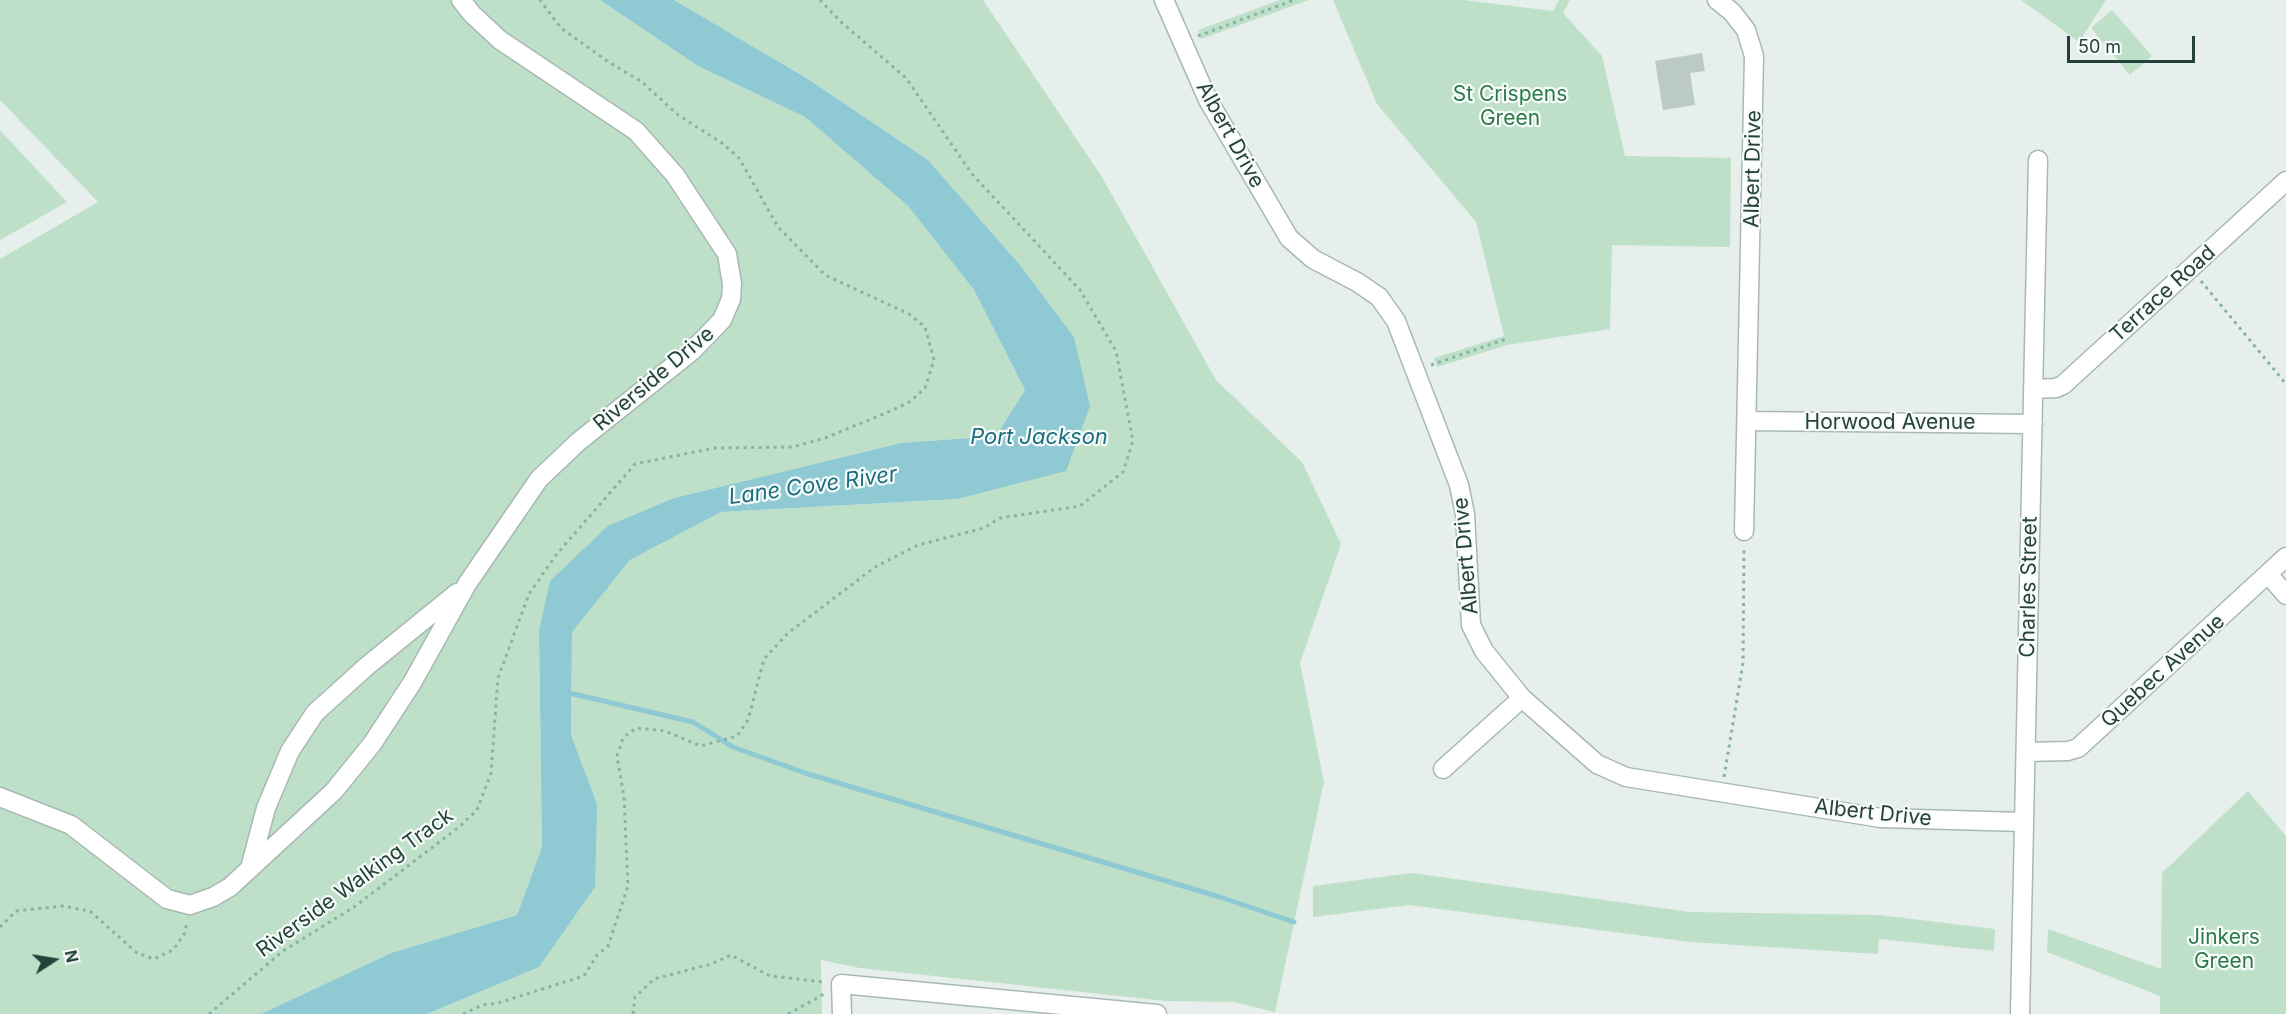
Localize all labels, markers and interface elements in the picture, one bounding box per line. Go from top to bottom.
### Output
scale bar [2070,24,2198,62]
text: 50 m [2078,36,2121,57]
street label: Albert Drive [1190,77,1270,193]
park label: St Crispens Green [1453,82,1567,132]
street label: Albert Drive [1739,110,1767,228]
street label: Terrace Road [2105,240,2221,348]
street label: Riverside Drive [589,321,719,437]
street label: Horwood Avenue [1805,410,1975,436]
water label: Port Jackson [970,424,1108,450]
water label: Lane Cove River [727,461,899,511]
street label: Albert Drive [1448,496,1484,616]
street label: Charles Street [2015,516,2043,658]
street label: Quebec Avenue [2096,609,2230,733]
street label: Albert Drive [1813,794,1933,832]
street label: Riverside Walking Track [252,803,458,963]
park label: Jinkers Green [2188,925,2260,975]
north arrow [24,930,84,990]
text: N [61,948,83,964]

